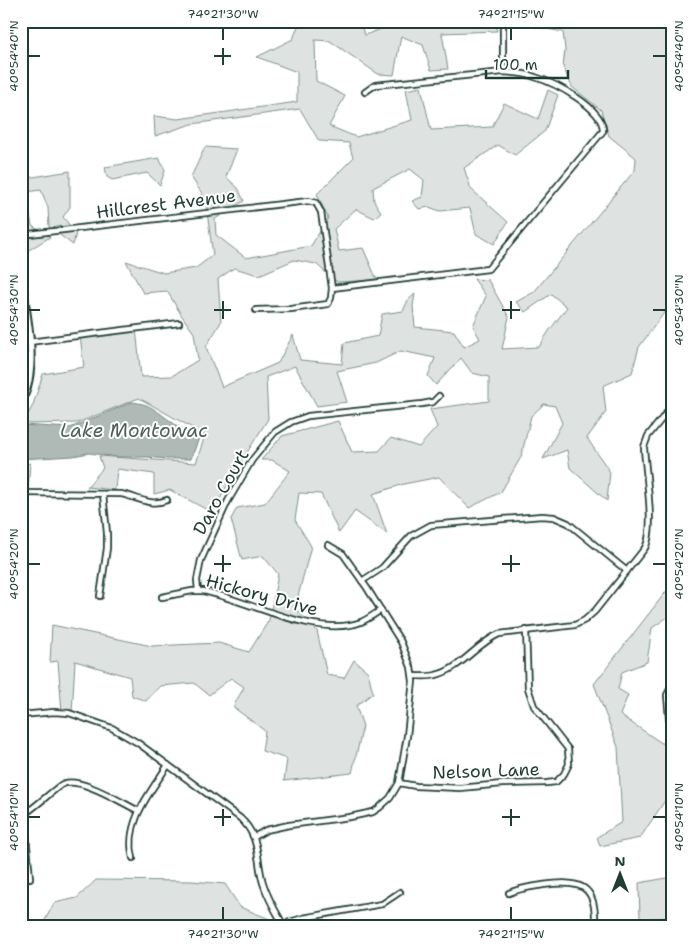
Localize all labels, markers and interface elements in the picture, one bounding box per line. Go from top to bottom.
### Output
text: 74°21'30"W [187,6,259,22]
text: 74°21'15"W [477,6,545,22]
text: 40°54'40"N [6,20,22,92]
text: 40°54'40"N [671,20,687,92]
scale bar [486,48,568,80]
text: 100 m [493,55,538,75]
street label: Hillcrest Avenue [95,184,237,224]
text: 40°54'30"N [6,274,22,346]
text: 40°54'30"N [671,274,687,346]
water label: Lake Montowac [60,418,208,443]
street label: Daro Court [188,445,255,539]
text: 40°54'20"N [6,528,22,600]
text: 40°54'20"N [671,528,687,600]
street label: Hickory Drive [203,568,321,622]
street label: Nelson Lane [432,757,540,785]
text: 40°54'10"N [6,783,22,851]
text: 40°54'10"N [671,783,687,851]
north arrow [596,850,646,900]
text: N [614,852,626,870]
text: 74°21'30"W [187,926,259,942]
text: 74°21'15"W [477,926,545,942]

